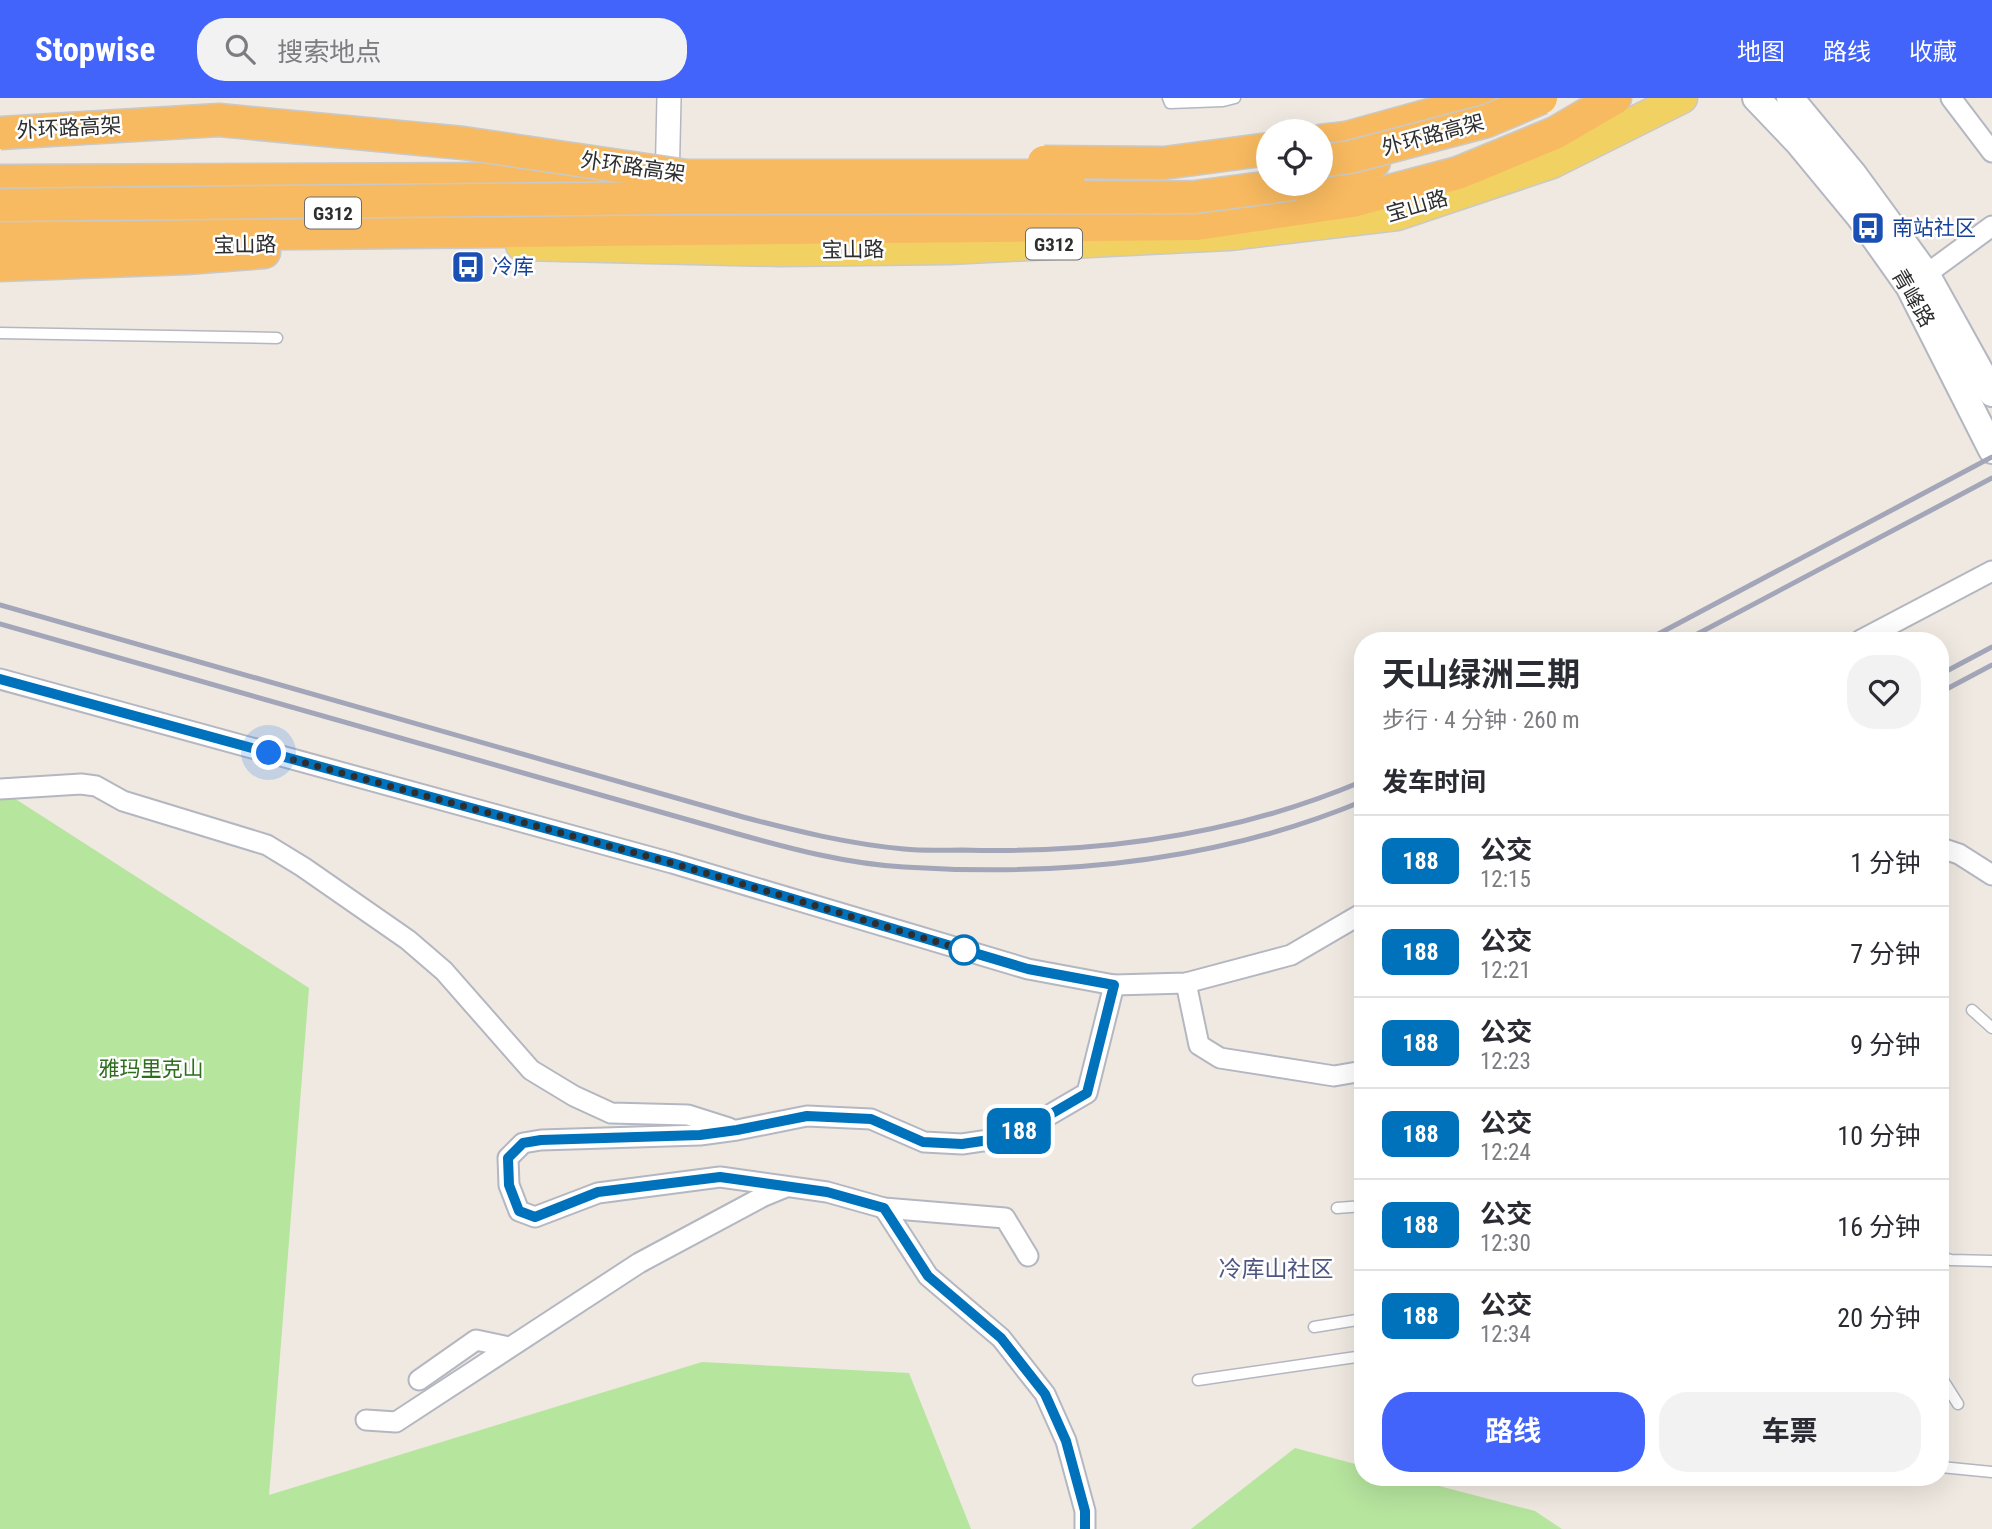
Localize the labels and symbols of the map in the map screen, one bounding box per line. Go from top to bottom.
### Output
street label: 外环路高架 [1379,110,1487,160]
street label: 外环路高架 [16,113,122,143]
street label: 外环路高架 [579,148,687,186]
street label: 宝山路 [1383,186,1451,226]
road number: G312 [305,197,361,228]
bus stop icon: 南站社区 [1849,209,1887,247]
place label: 南站社区 [1892,216,1976,240]
road number: G312 [1026,228,1082,260]
street label: 宝山路 [213,232,277,258]
street label: 宝山路 [821,237,885,263]
bus stop icon: 冷库 [449,248,487,286]
place label: 冷库 [492,255,534,279]
street label: 青峰路 [1887,265,1939,331]
your location [251,735,286,770]
unlabelled marker [949,935,979,965]
park label: 雅玛里克山 [99,1057,204,1081]
line badge: 188 [979,1108,1059,1154]
district label: 冷库山社区 [1219,1256,1334,1283]

